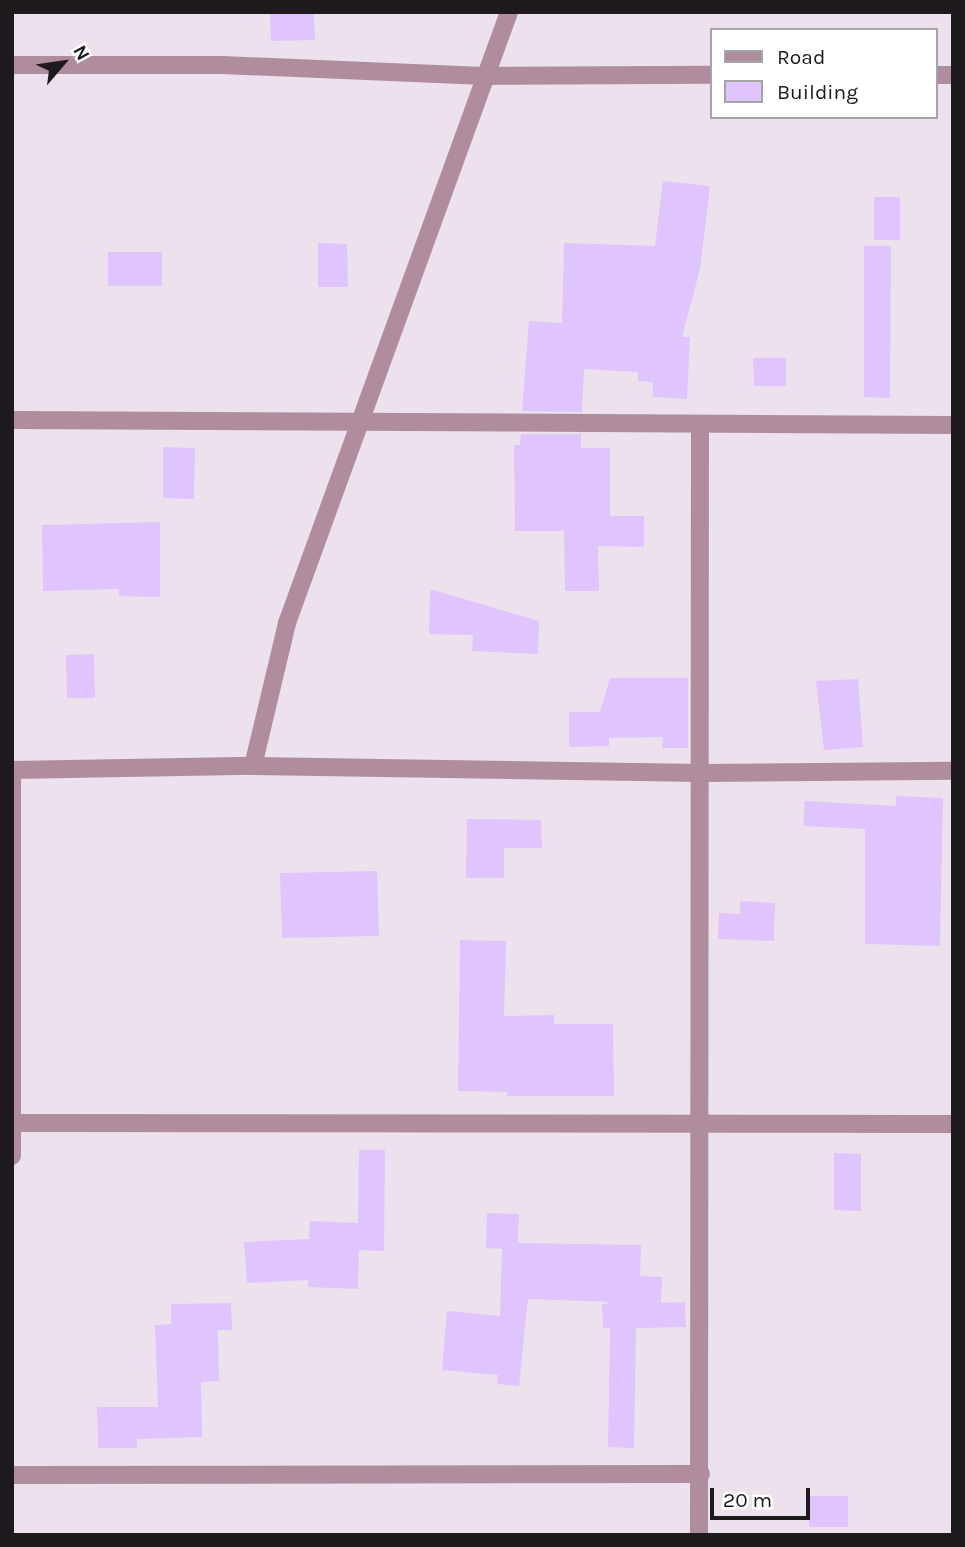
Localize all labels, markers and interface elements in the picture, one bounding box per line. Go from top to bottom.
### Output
north arrow [28,28,98,98]
legend [710,28,937,119]
text: N [68,42,94,64]
text: Road [777,45,825,69]
text: Building [777,80,858,104]
scale bar [713,1474,813,1518]
text: 20 m [723,1488,772,1512]

